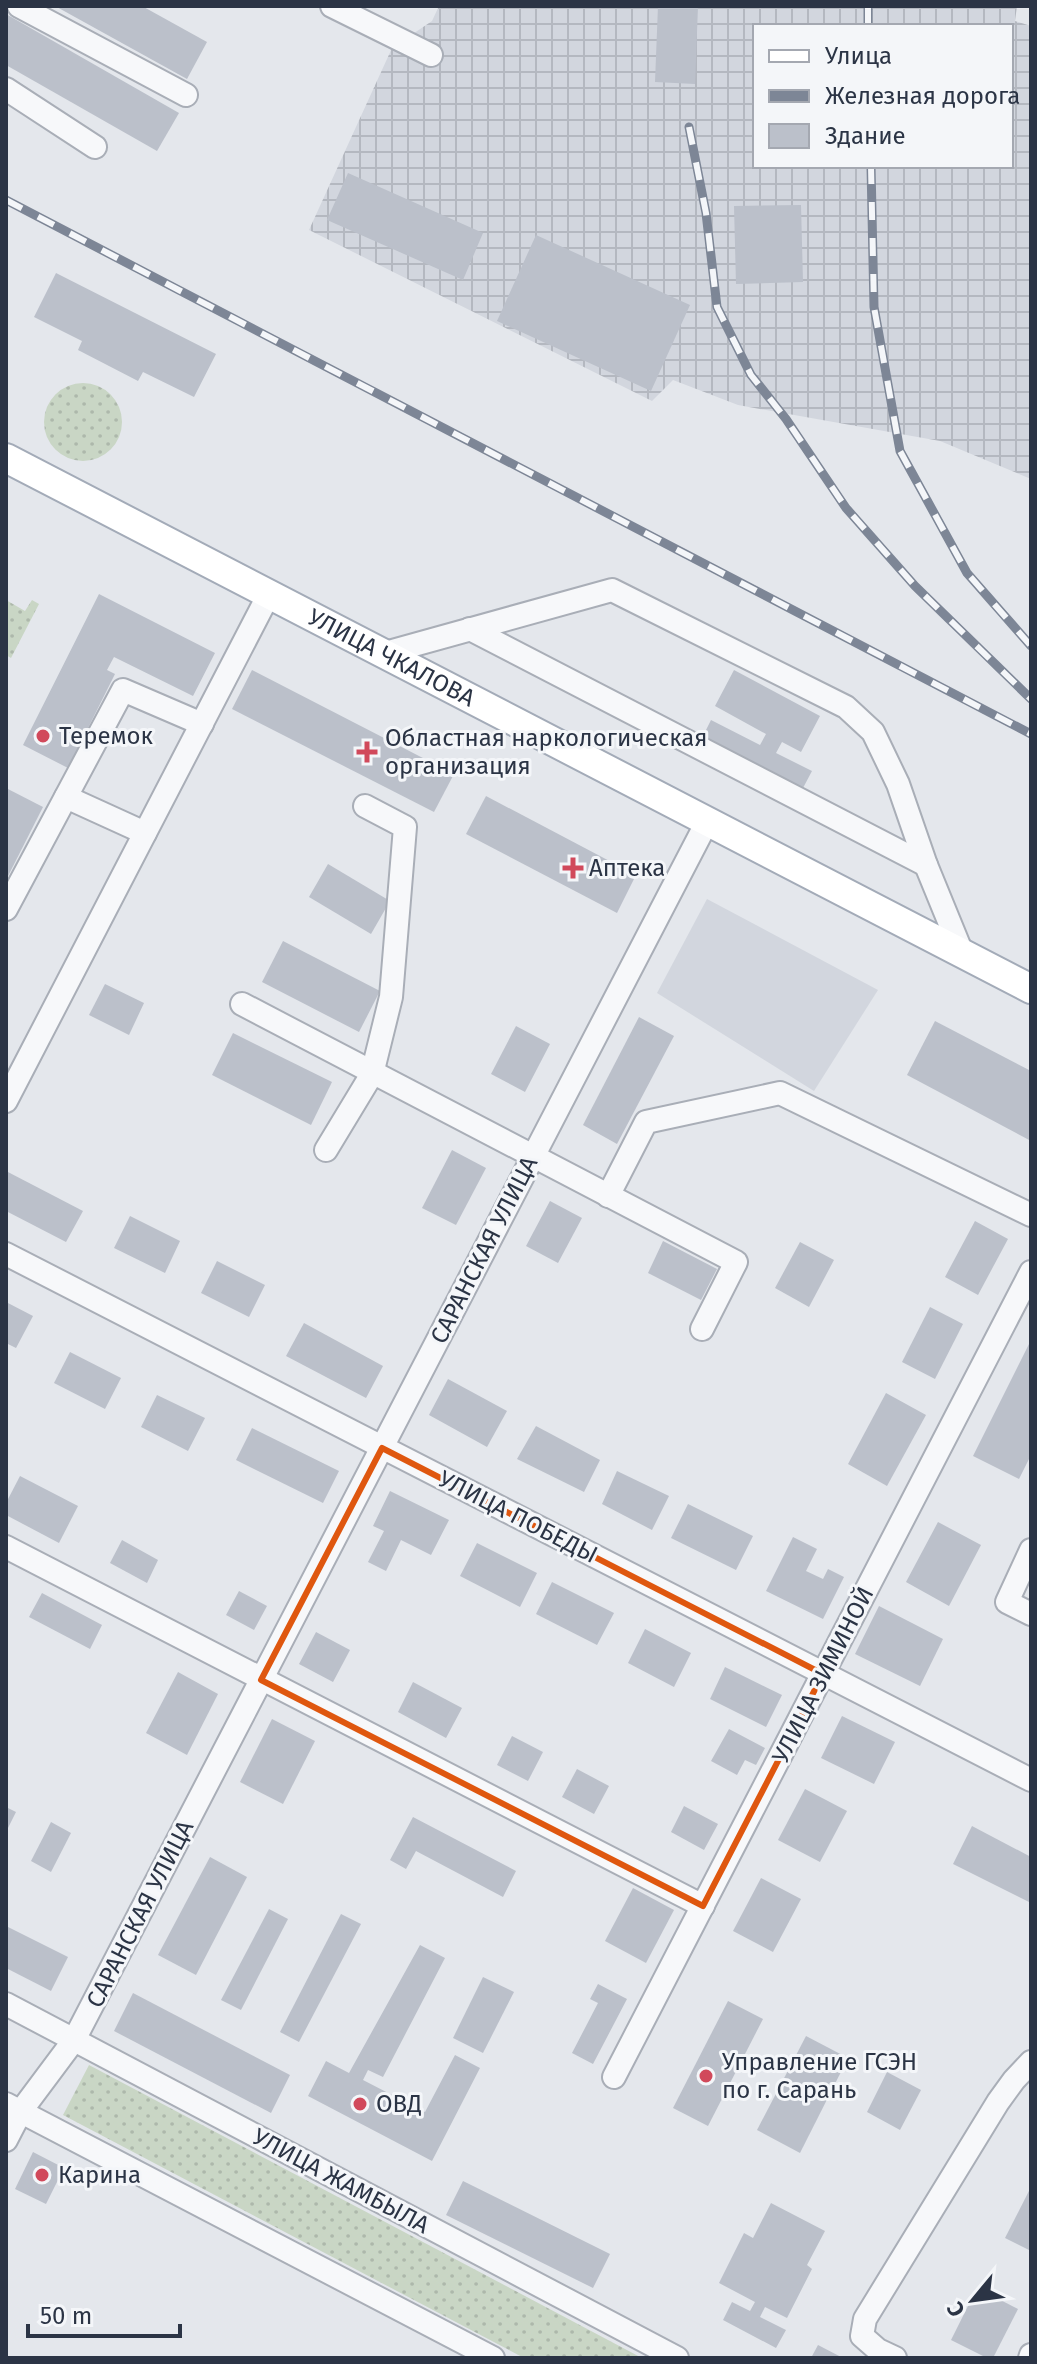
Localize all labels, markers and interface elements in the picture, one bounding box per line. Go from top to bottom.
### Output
legend [753,24,1013,168]
text: Улица [825,42,892,70]
text: Железная дорога [825,82,1020,110]
text: Здание [825,122,906,150]
street label: УЛИЦА ЧКАЛОВА [303,603,480,713]
place label: Теремок [59,722,154,750]
place label: Областная наркологическая организация [385,724,708,780]
marker: Теремок [34,727,52,745]
marker: Областная наркологическая организация [356,741,378,763]
place label: Аптека [589,854,665,882]
marker: Аптека [564,859,582,877]
street label: САРАНСКАЯ УЛИЦА [425,1152,543,1348]
street label: УЛИЦА ПОБЕДЫ [434,1465,602,1569]
street label: УЛИЦА ЗИМИНОЙ [766,1582,880,1768]
street label: САРАНСКАЯ УЛИЦА [81,1816,199,2012]
place label: Управление ГСЭН по г. Сарань [722,2048,917,2104]
marker: Управление ГСЭН по г. Сарань [697,2067,715,2085]
place label: ОВД [376,2090,422,2118]
marker: ОВД [351,2095,369,2113]
street label: УЛИЦА ЖАМБЫЛА [248,2123,434,2239]
place label: Карина [58,2161,141,2189]
marker: Карина [33,2166,51,2184]
north arrow [933,2260,1013,2340]
scale bar [28,2288,180,2338]
text: С [941,2297,971,2322]
text: 50 m [40,2302,92,2330]

